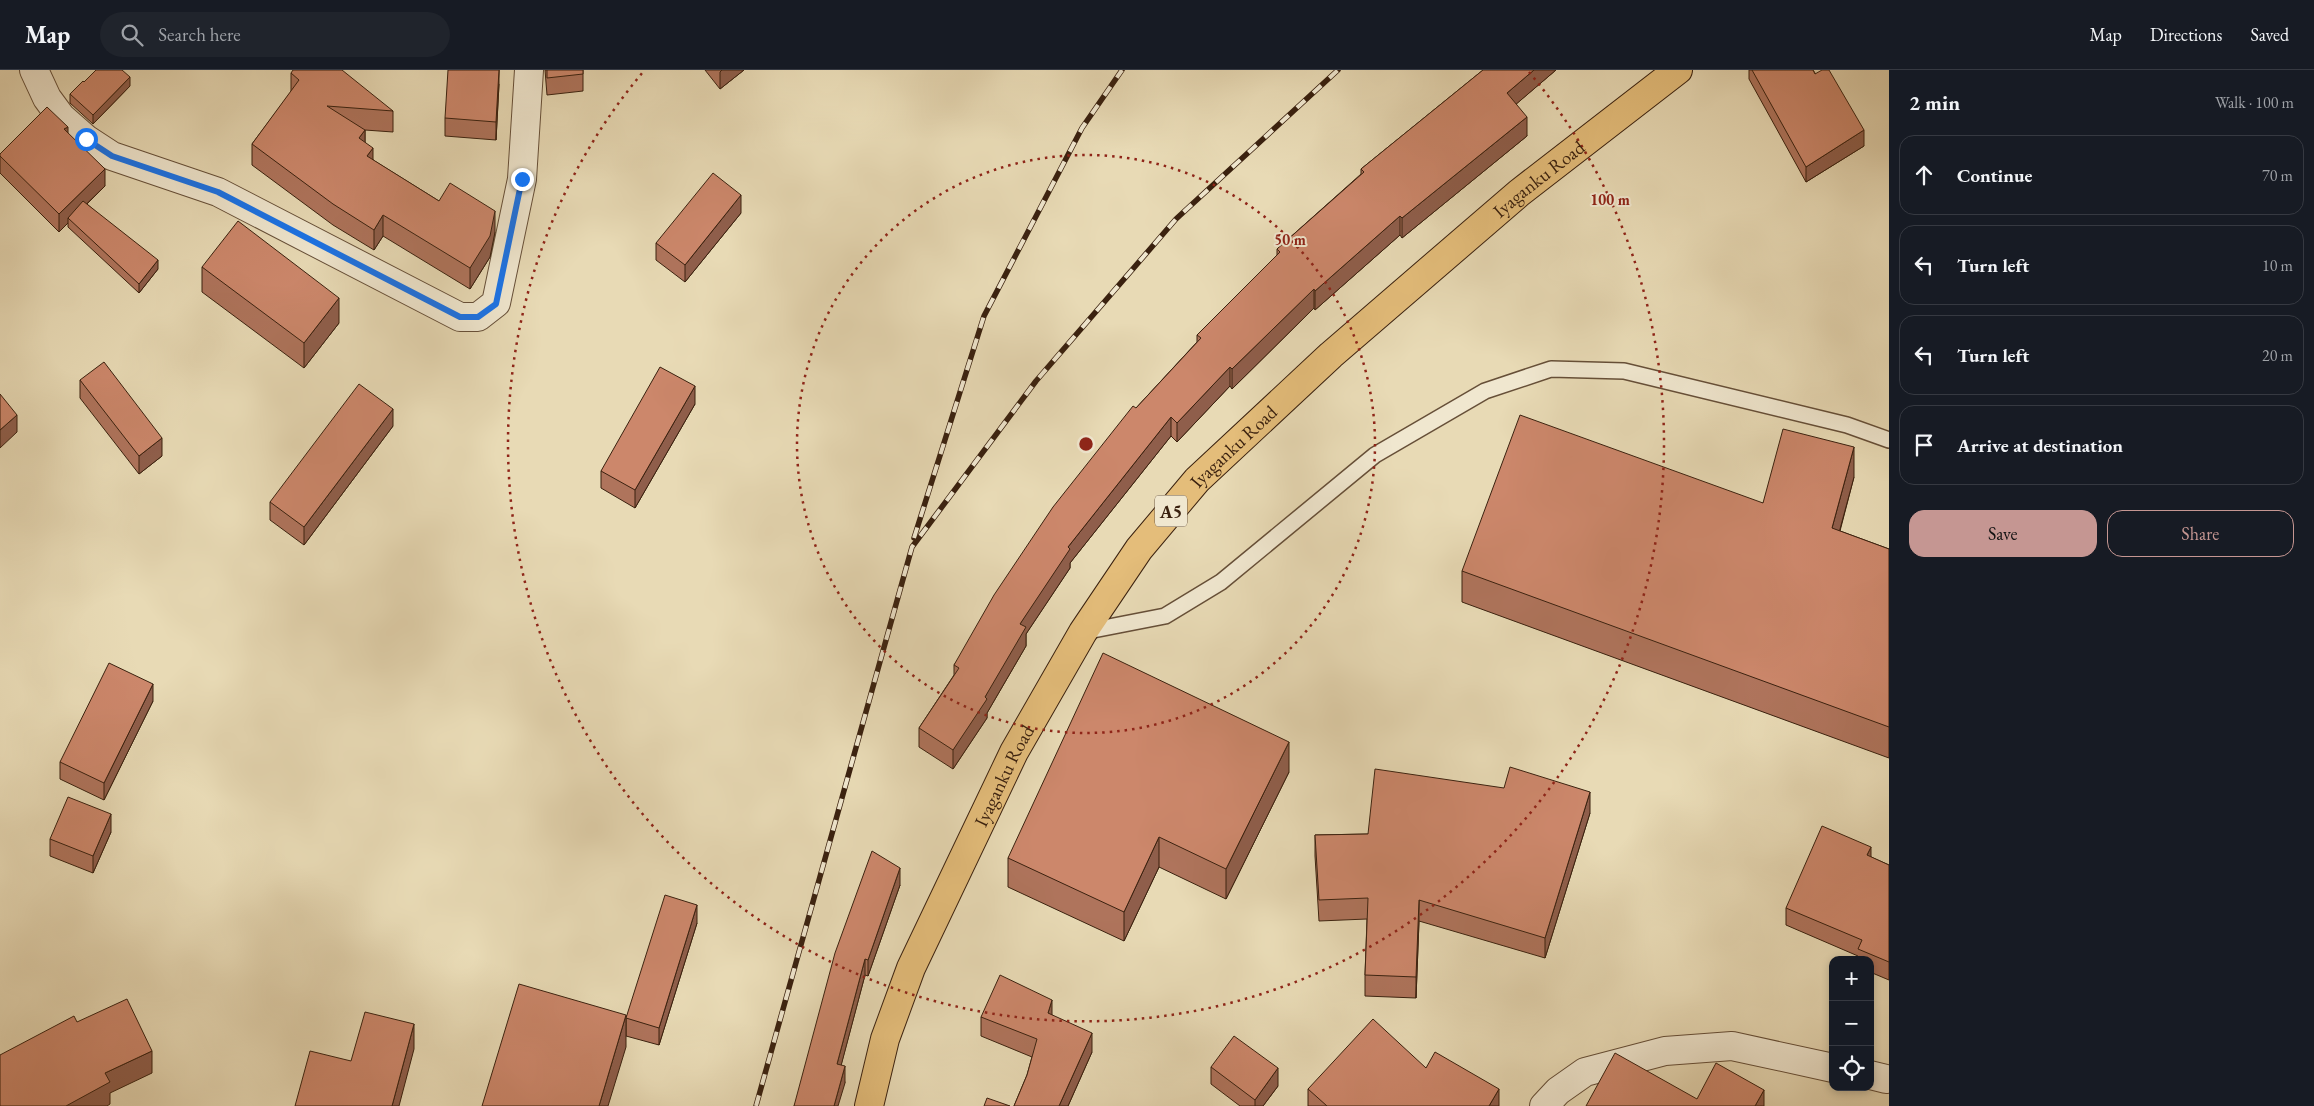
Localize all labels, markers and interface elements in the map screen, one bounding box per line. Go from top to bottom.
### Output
search box [100,12,450,57]
text: Map [25,19,70,50]
icon: search [118,21,146,49]
text: Search here [158,22,241,47]
text: Map [2090,23,2122,46]
text: Directions [2150,23,2222,46]
text: Saved [2250,23,2289,46]
text: 2 min [1909,89,1960,116]
text: Walk · 100 m [2215,92,2294,113]
route start [75,128,98,151]
street label: Iyaganku Road [1487,134,1590,223]
icon: ahead [1910,161,1938,189]
text: Continue [1957,163,2032,188]
text: 70 m [2262,165,2293,186]
route end [511,168,534,191]
text: 100 m [1590,190,1630,209]
text: 50 m [1274,230,1306,249]
icon: left [1910,251,1938,279]
text: Turn left [1957,253,2029,278]
text: 10 m [2262,255,2293,276]
icon: left [1910,341,1938,369]
text: Turn left [1957,343,2029,368]
text: 20 m [2262,345,2293,366]
street label: Iyaganku Road [1184,399,1282,492]
icon: arrive [1910,431,1938,459]
text: Arrive at destination [1957,433,2123,458]
centre of rings [1077,435,1095,453]
road number: A5 [1155,496,1187,526]
button: Save [1909,510,2097,557]
button: Share [2107,510,2294,557]
street label: Iyaganku Road [968,720,1040,831]
map controls [1829,956,1874,1091]
button: + [1829,956,1874,1001]
button: − [1829,1001,1874,1046]
button: locate [1829,1046,1874,1091]

